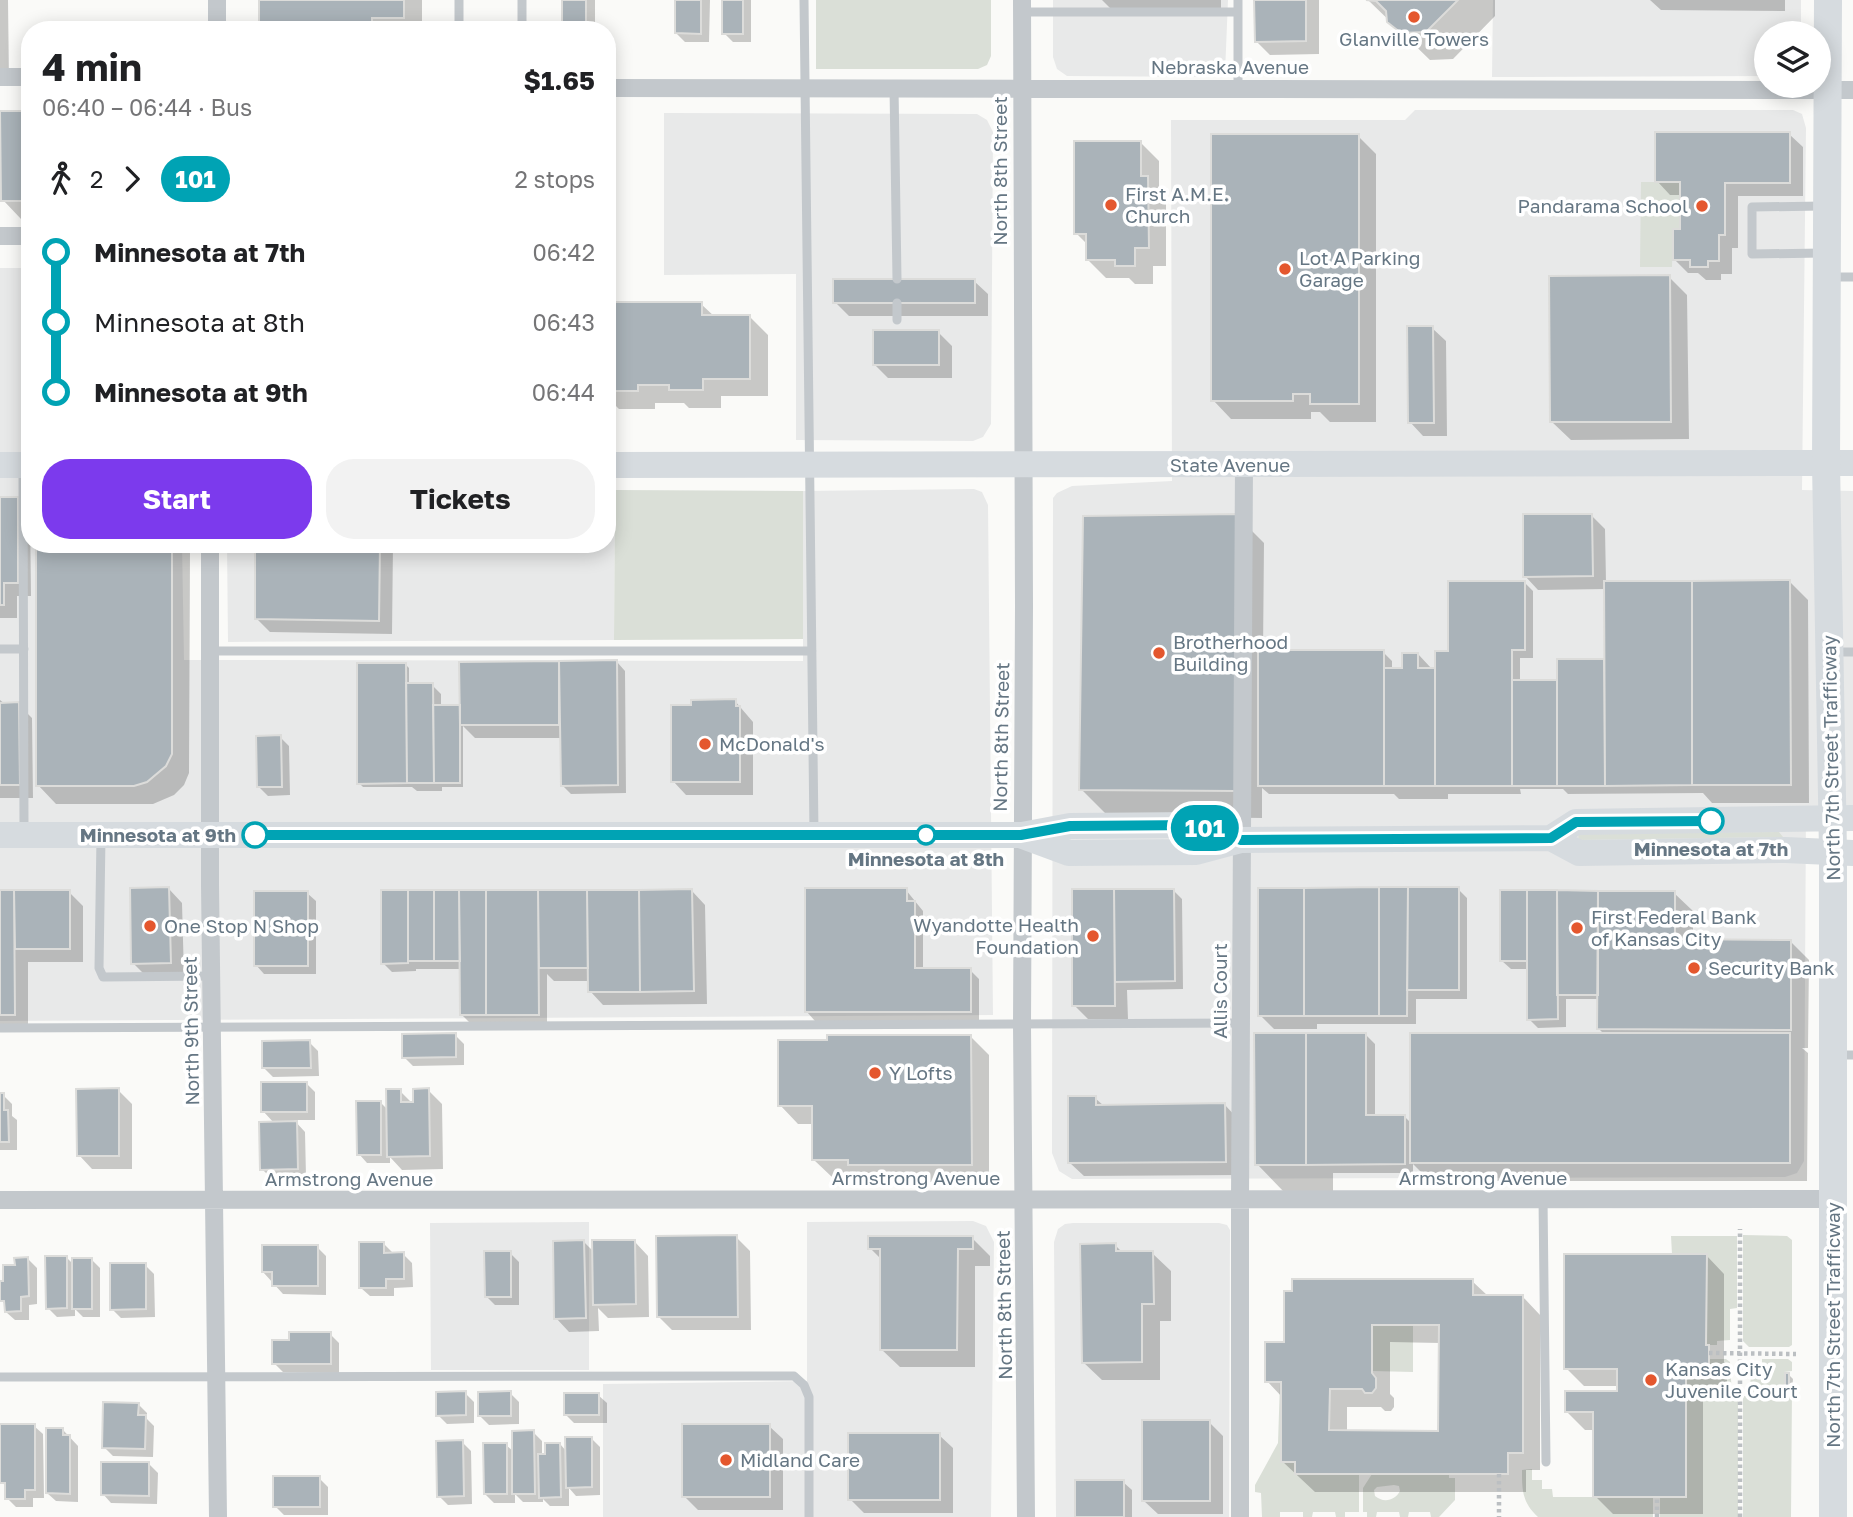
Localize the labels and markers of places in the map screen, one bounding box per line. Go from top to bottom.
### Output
marker: Glanville Towers [1406,9,1422,25]
place label: Glanville Towers [1339,27,1489,50]
place label: First A.M.E. Church [1125,182,1229,227]
place label: Pandarama School [1518,194,1688,217]
marker: First A.M.E. Church [1103,197,1119,213]
marker: Pandarama School [1694,198,1710,214]
place label: Lot A Parking Garage [1299,246,1420,291]
marker: Lot A Parking Garage [1277,261,1293,277]
place label: Brotherhood Building [1173,630,1288,675]
marker: Brotherhood Building [1151,645,1167,661]
place label: McDonald's [719,732,825,755]
marker: McDonald's [697,736,713,752]
marker: Minnesota at 7th [1698,808,1724,834]
marker: Minnesota at 9th [242,822,268,848]
place label: Minnesota at 9th [80,823,236,846]
marker: Minnesota at 8th [916,825,936,845]
place label: Minnesota at 7th [1634,837,1788,860]
place label: Minnesota at 8th [848,847,1004,870]
place label: First Federal Bank of Kansas City [1591,905,1757,950]
place label: Wyandotte Health Foundation [913,913,1079,958]
place label: One Stop N Shop [164,914,319,937]
marker: One Stop N Shop [142,918,158,934]
marker: First Federal Bank of Kansas City [1569,920,1585,936]
marker: Wyandotte Health Foundation [1085,928,1101,944]
place label: Security Bank [1708,956,1835,979]
marker: Security Bank [1686,960,1702,976]
place label: Y Lofts [889,1061,953,1084]
marker: Y Lofts [867,1065,883,1081]
place label: Kansas City Juvenile Court [1665,1357,1798,1402]
marker: Kansas City Juvenile Court [1643,1372,1659,1388]
place label: Midland Care [740,1448,860,1471]
marker: Midland Care [718,1452,734,1468]

